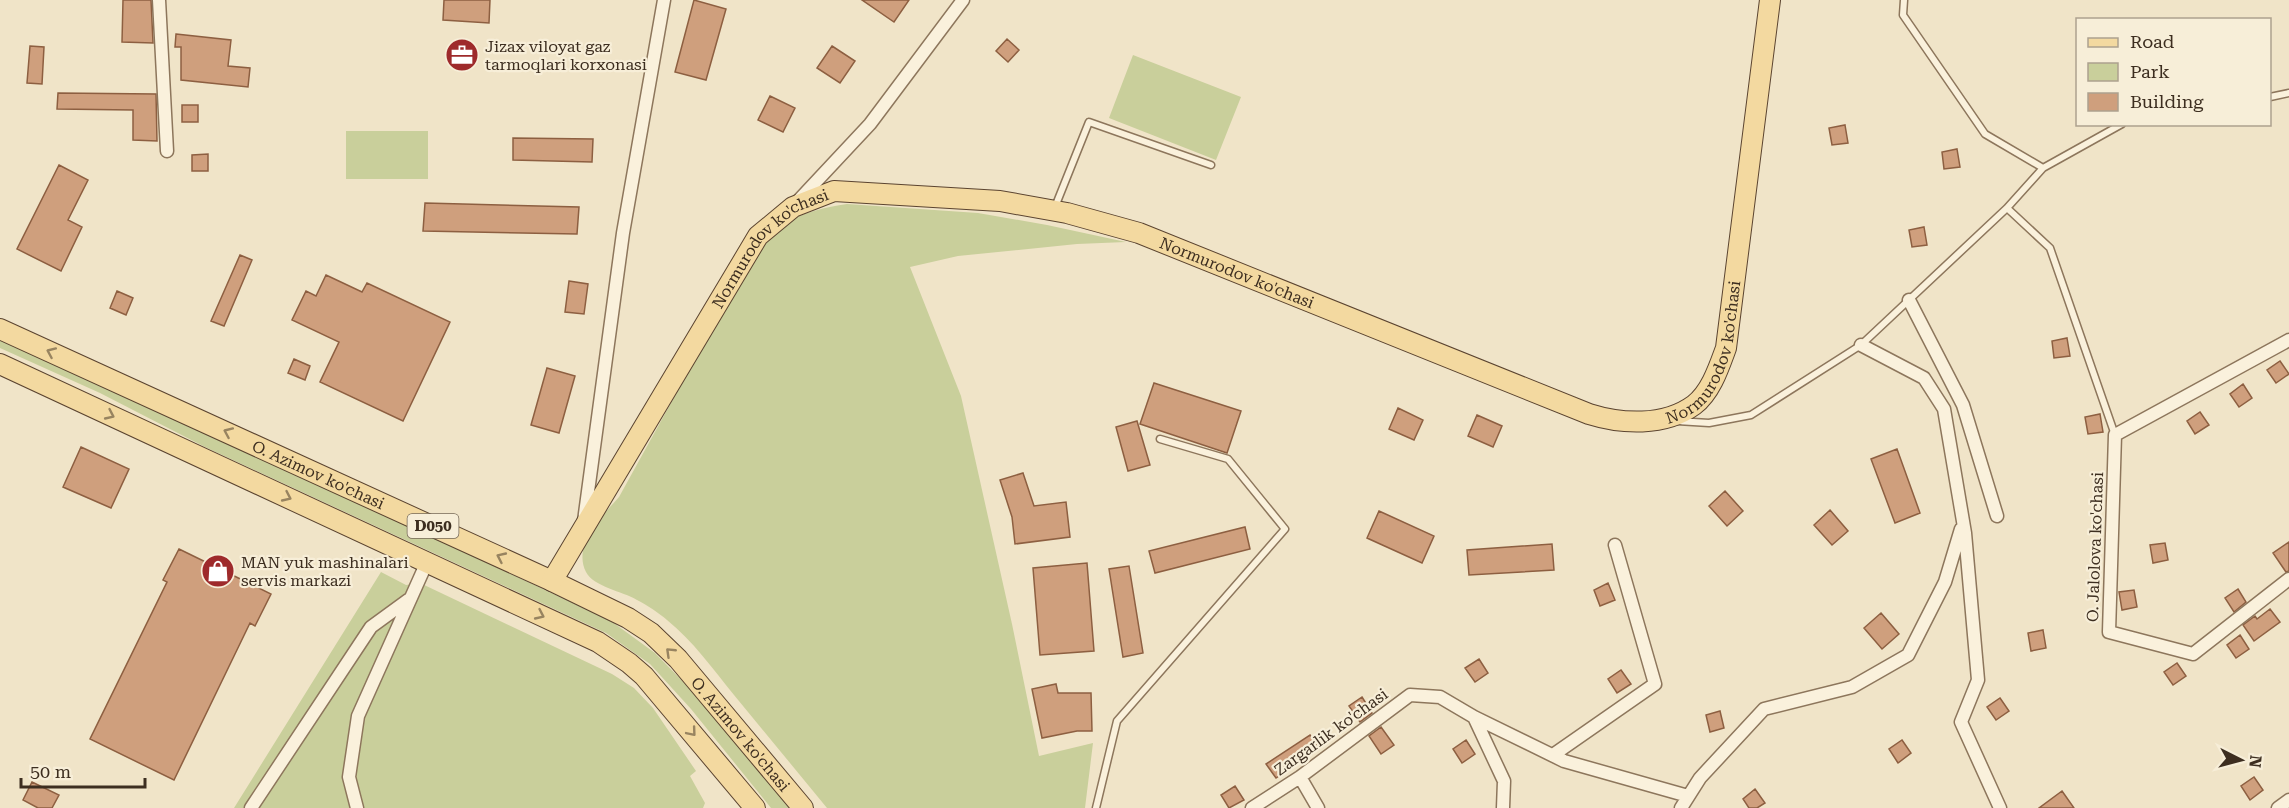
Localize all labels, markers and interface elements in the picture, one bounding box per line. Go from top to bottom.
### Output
legend [2076,18,2271,126]
text: Road [2130,31,2175,52]
office icon: Jizax viloyat gaz tarmoqlari korxonasi [444,37,480,73]
place label: Jizax viloyat gaz tarmoqlari korxonasi [485,37,647,74]
text: Park [2130,61,2170,82]
text: Building [2130,91,2204,112]
street label: Normurodov ko'chasi [708,185,831,312]
street label: Normurodov ko'chasi [1157,233,1317,312]
street label: Normurodov ko'chasi [1663,280,1744,427]
one-way arrow [46,347,57,359]
one-way arrow [104,407,115,419]
one-way arrow [224,428,235,440]
street label: O. Azimov ko'chasi [249,436,388,513]
street label: O. Jalolova ko'chasi [2083,472,2107,622]
one-way arrow [281,489,292,501]
road number: D050 [408,514,458,538]
shop icon: MAN yuk mashinalari servis markazi [200,553,236,589]
place label: MAN yuk mashinalari servis markazi [241,553,409,590]
one-way arrow [496,553,507,565]
one-way arrow [534,607,545,619]
one-way arrow [666,648,677,659]
street label: O. Azimov ko'chasi [687,673,794,795]
street label: Zargarlik ko'chasi [1271,684,1391,780]
one-way arrow [684,725,695,736]
north arrow [2211,730,2271,790]
scale bar [21,751,146,789]
text: N [2245,754,2266,769]
text: 50 m [30,761,71,782]

